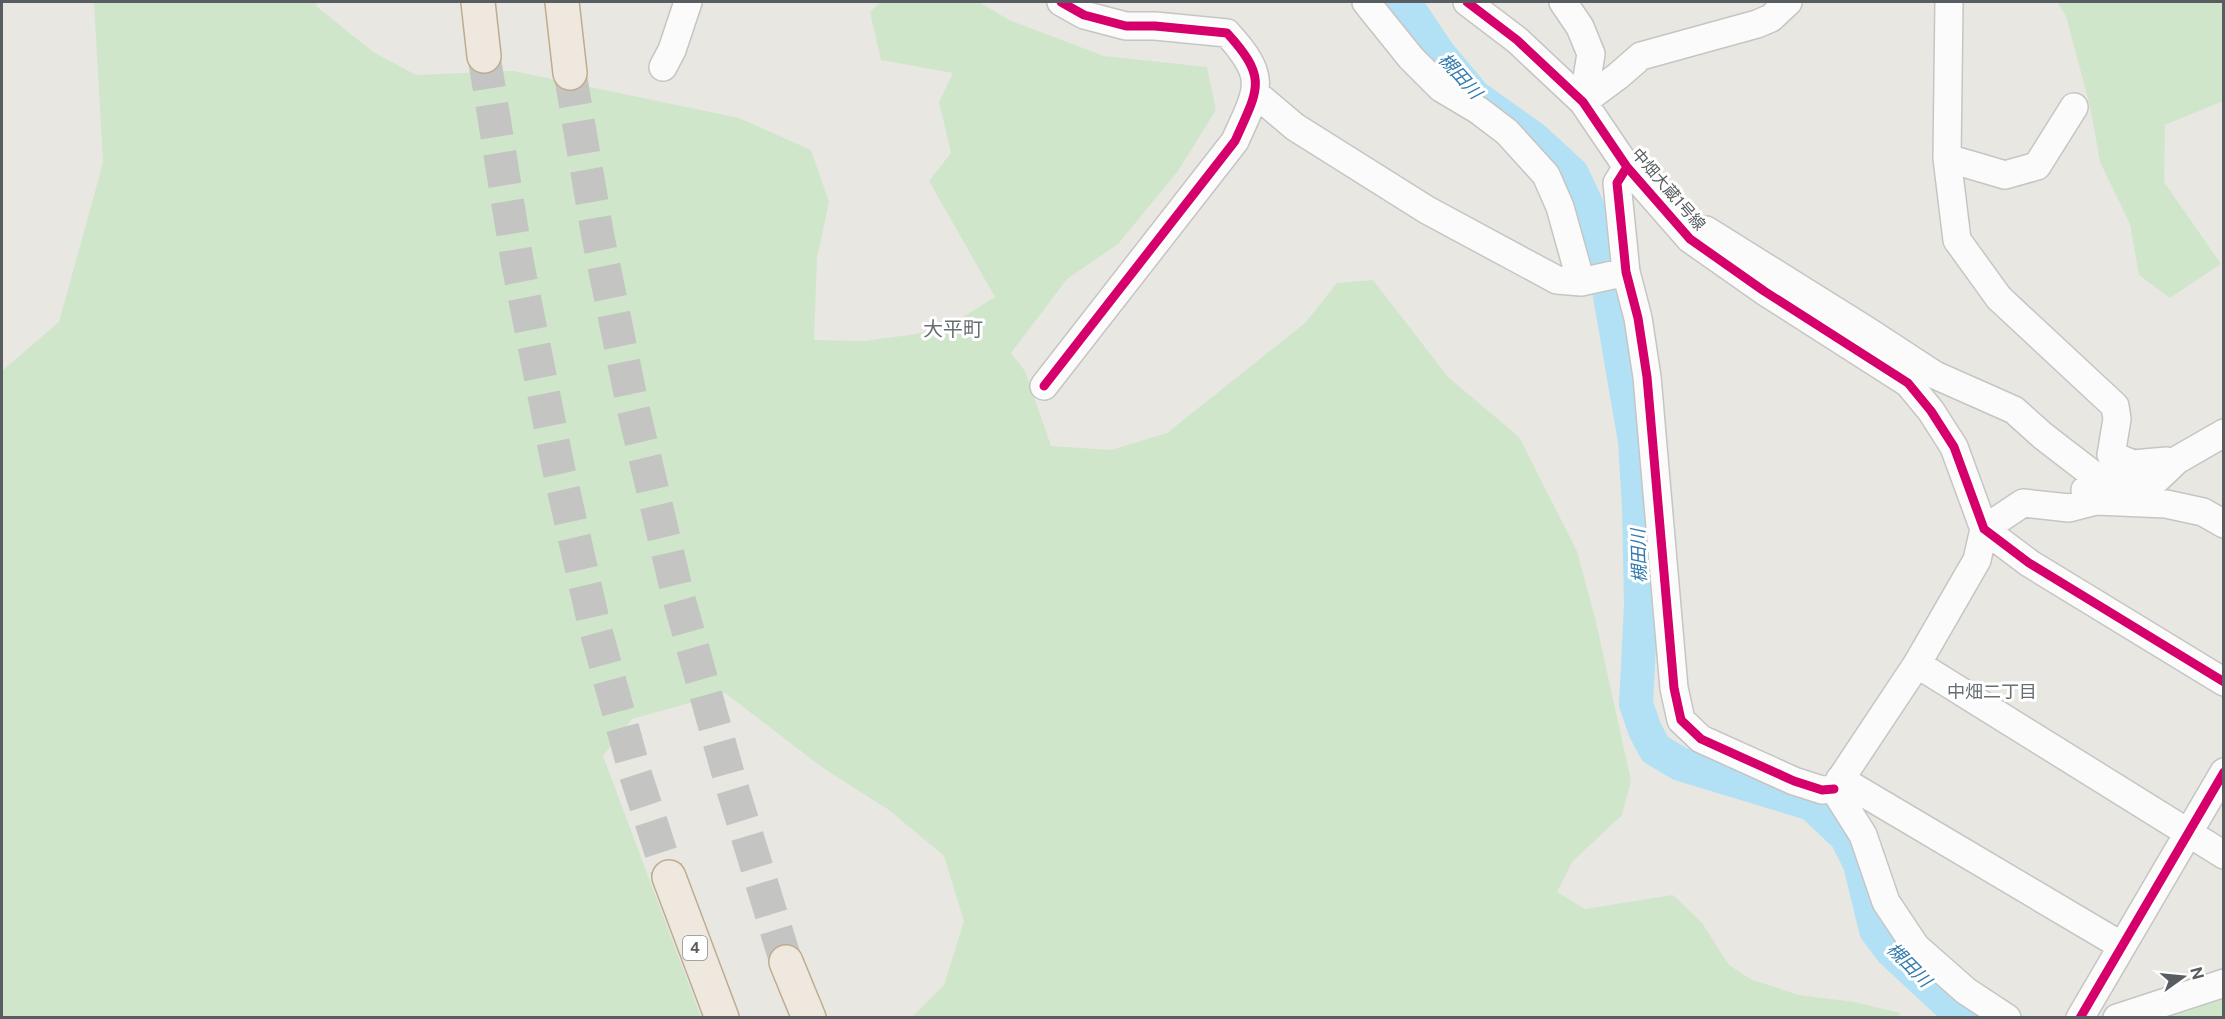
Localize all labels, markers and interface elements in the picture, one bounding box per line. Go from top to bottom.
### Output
water label: 槻田川 [1435,49,1488,104]
street label: 中畑大蔵1号線 [1628,144,1709,234]
district label: 大平町 [923,317,983,341]
water label: 槻田川 [1627,527,1650,583]
district label: 中畑二丁目 [1947,681,2037,702]
road number: 4 [683,936,707,960]
water label: 槻田川 [1883,938,1937,993]
north arrow [2153,947,2213,1007]
text: N [2186,965,2208,982]

